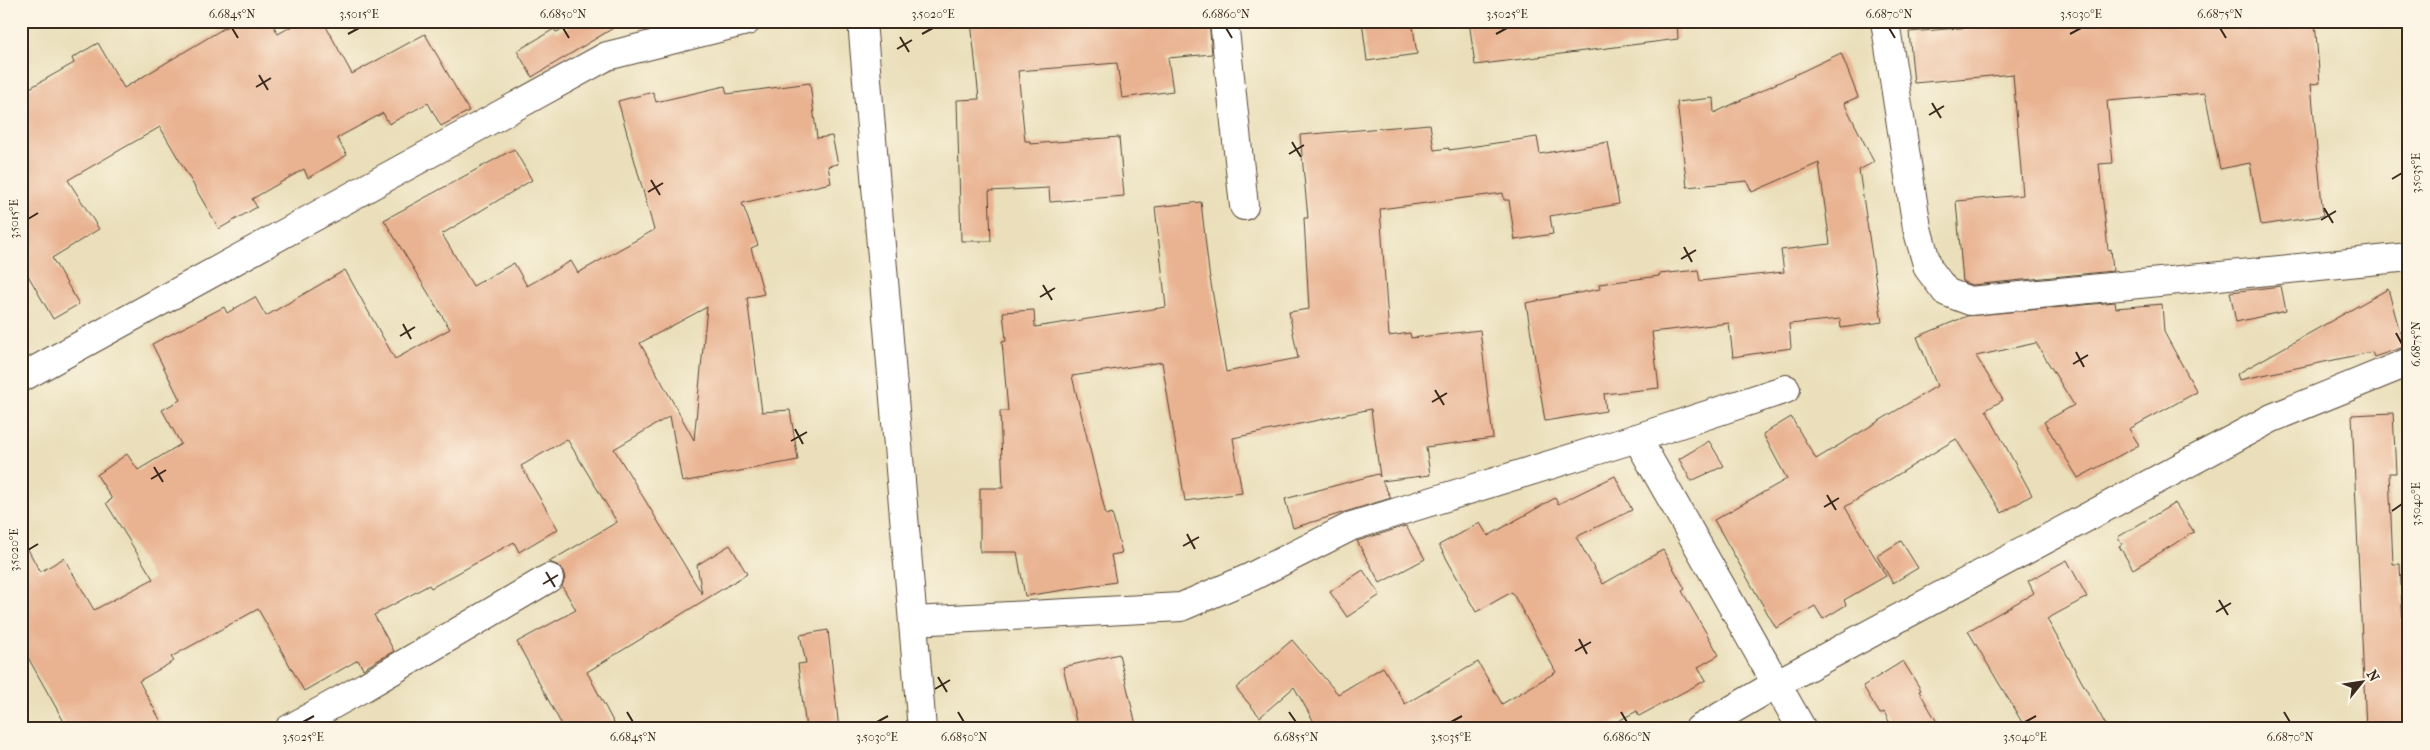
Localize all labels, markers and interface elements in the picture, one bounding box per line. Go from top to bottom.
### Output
text: 6.6845°N [209,7,255,21]
text: 3.5015°E [339,7,379,21]
text: 6.6850°N [540,7,586,21]
text: 3.5020°E [911,7,955,21]
text: 6.6860°N [1202,7,1250,21]
text: 3.5025°E [1486,7,1528,21]
text: 6.6870°N [1865,7,1913,21]
text: 3.5030°E [2060,7,2102,21]
text: 6.6875°N [2197,7,2243,21]
text: 3.5035°E [2409,153,2423,193]
text: 3.5015°E [7,199,21,239]
text: 6.6875°N [2409,321,2423,367]
text: 3.5040°E [2409,482,2423,526]
text: 3.5020°E [7,528,21,572]
north arrow [2338,658,2388,708]
text: N [2363,667,2383,685]
text: 3.5025°E [282,730,324,744]
text: 6.6845°N [610,730,656,744]
text: 3.5030°E [856,730,898,744]
text: 6.6850°N [941,730,987,744]
text: 6.6855°N [1273,730,1319,744]
text: 3.5035°E [1431,730,1471,744]
text: 6.6860°N [1603,730,1651,744]
text: 3.5040°E [2003,730,2047,744]
text: 6.6870°N [2266,730,2314,744]

